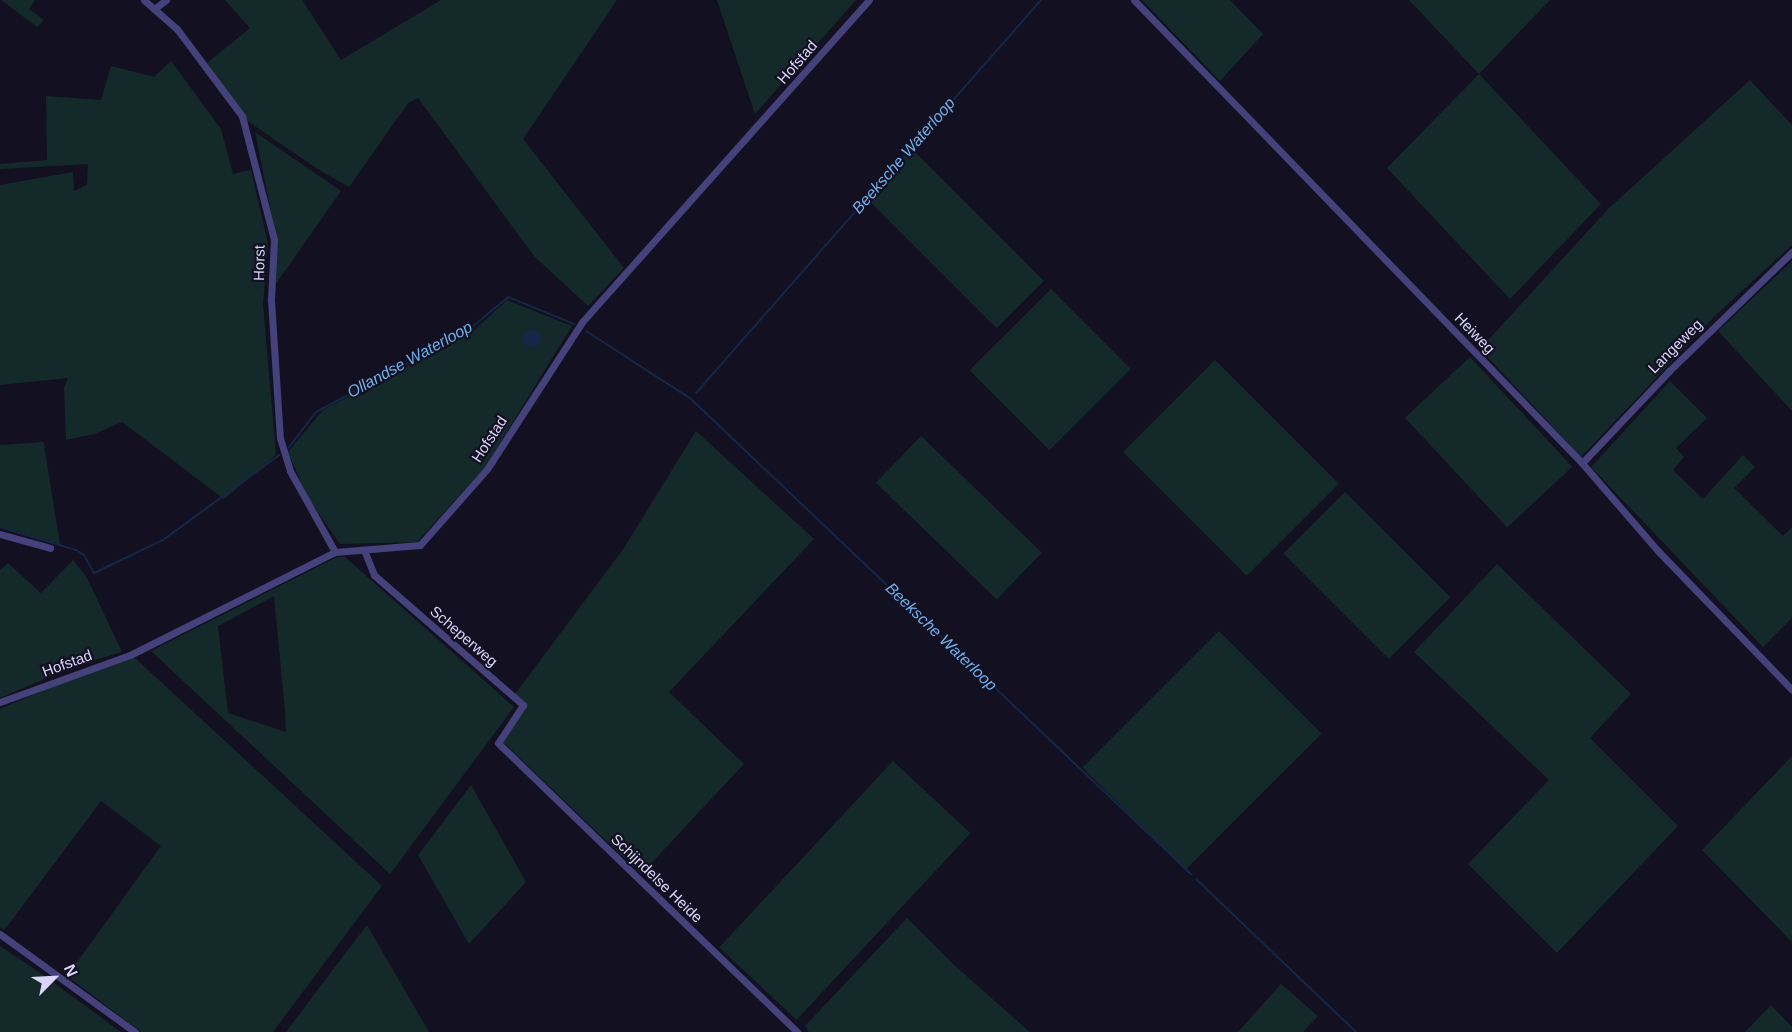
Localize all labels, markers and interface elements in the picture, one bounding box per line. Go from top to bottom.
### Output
street label: Hofstad [773,37,821,87]
water label: Beeksche Waterloop [848,94,960,218]
street label: Horst [250,245,268,281]
street label: Heiweg [1451,309,1499,357]
street label: Langeweg [1644,315,1706,377]
water label: Ollandse Waterloop [344,318,476,402]
street label: Hofstad [467,412,511,466]
water label: Beeksche Waterloop [881,579,1001,695]
street label: Scheperweg [427,602,501,670]
street label: Hofstad [40,646,94,680]
street label: Schijndelse Heide [608,830,706,926]
north arrow [24,948,84,1008]
text: N [61,962,81,979]

